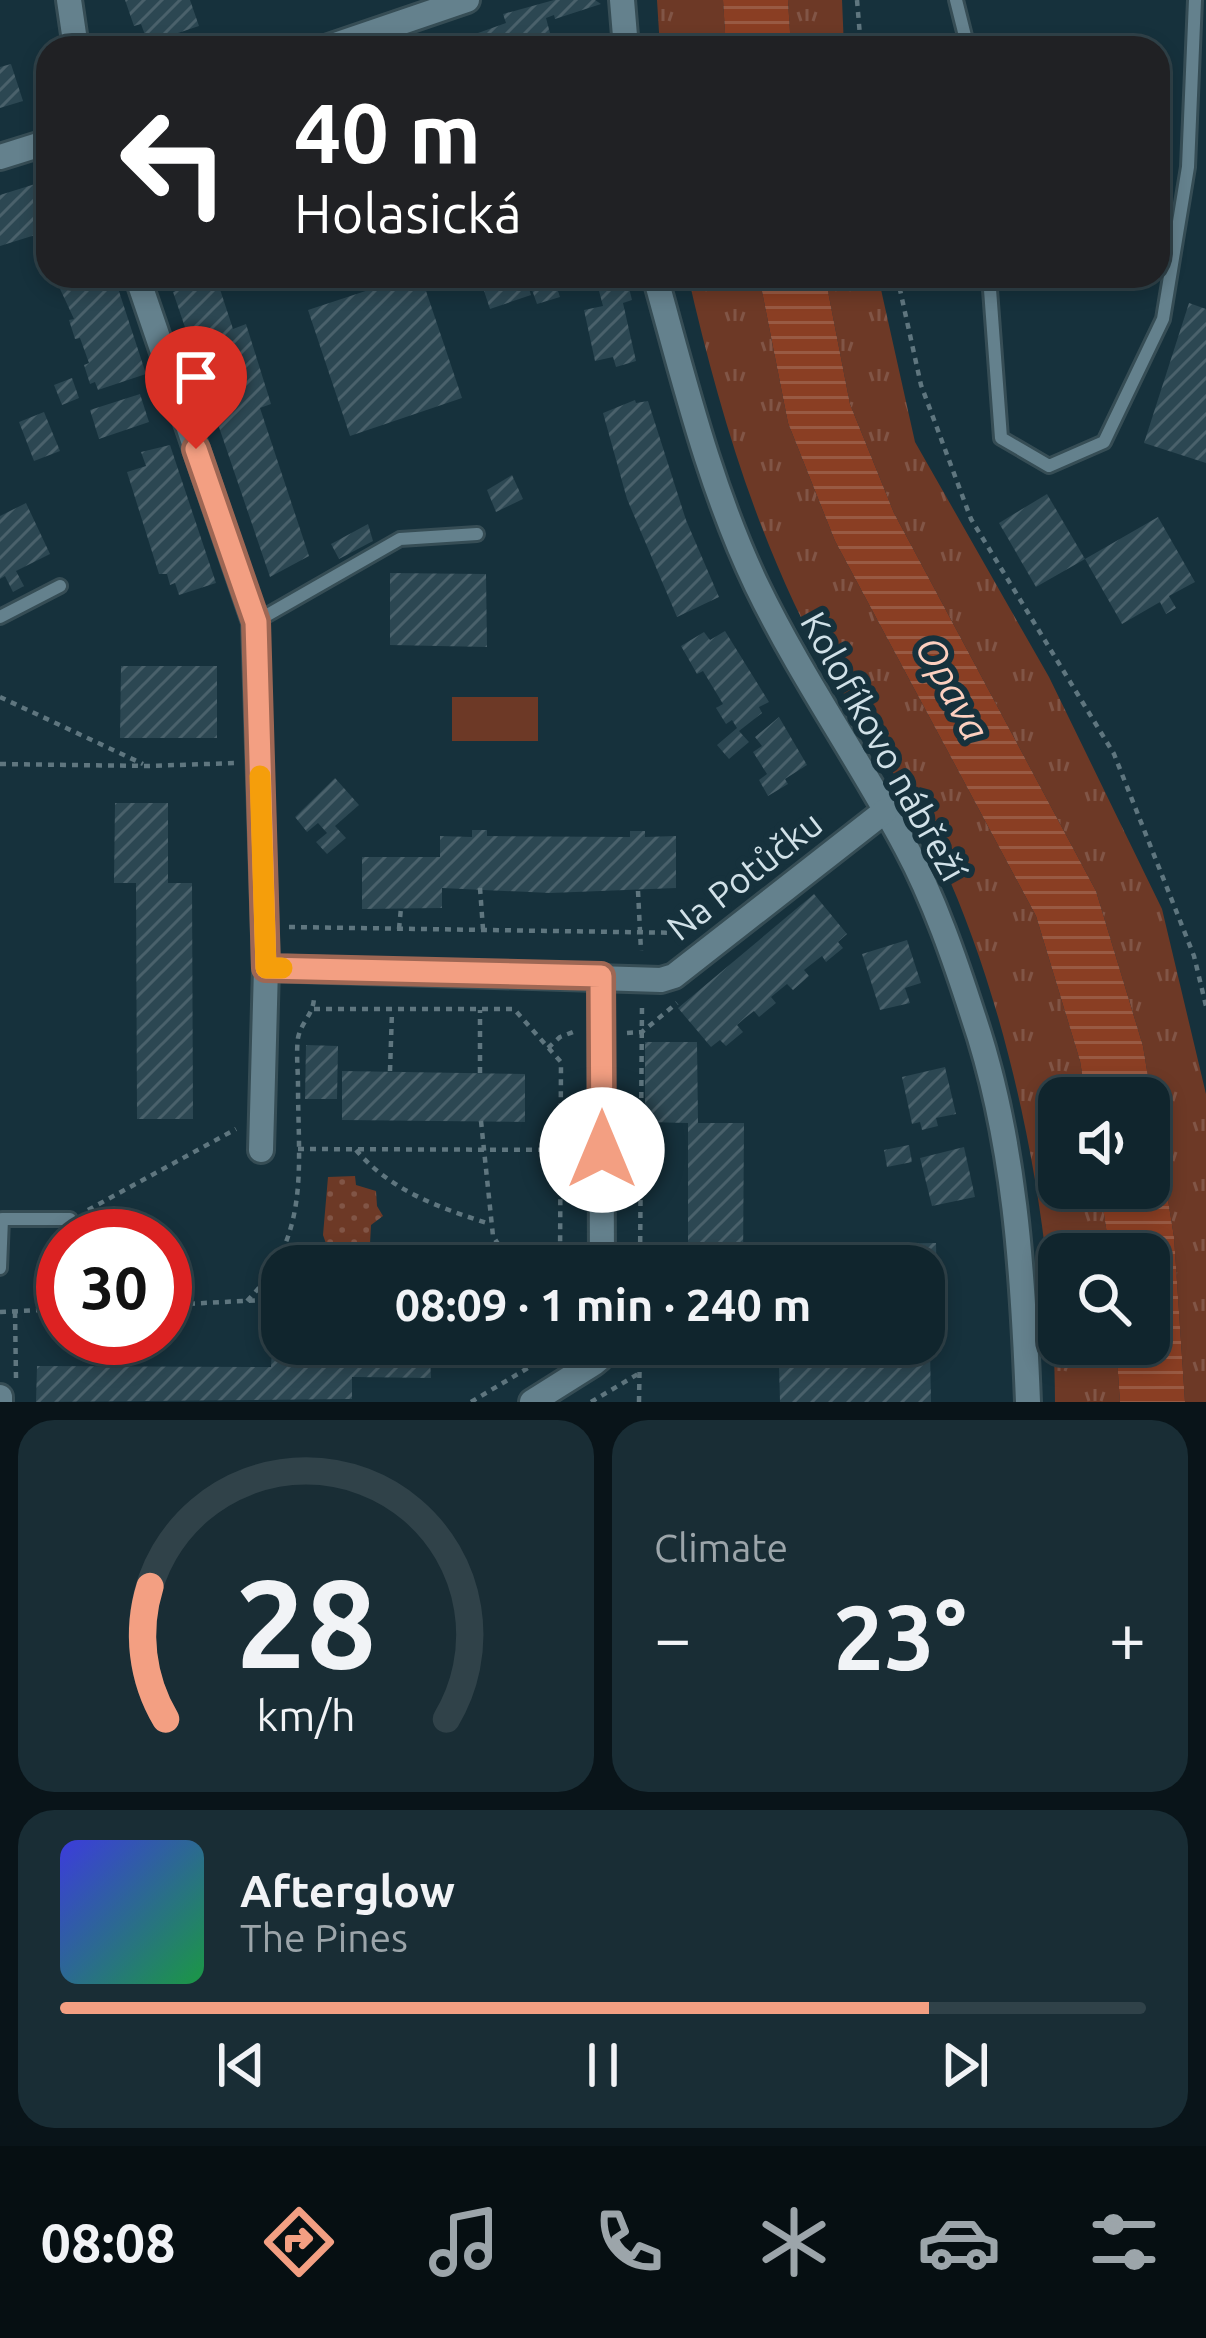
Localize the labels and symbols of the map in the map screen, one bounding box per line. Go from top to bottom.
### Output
pin [145,326,247,449]
street label: Kolofíkovo nábřeží [793,604,975,889]
water label: Opava [908,629,998,747]
street label: Na Potůčku [659,802,829,948]
position arrow [539,1087,665,1213]
speed limit sign: 30 [36,1209,192,1365]

